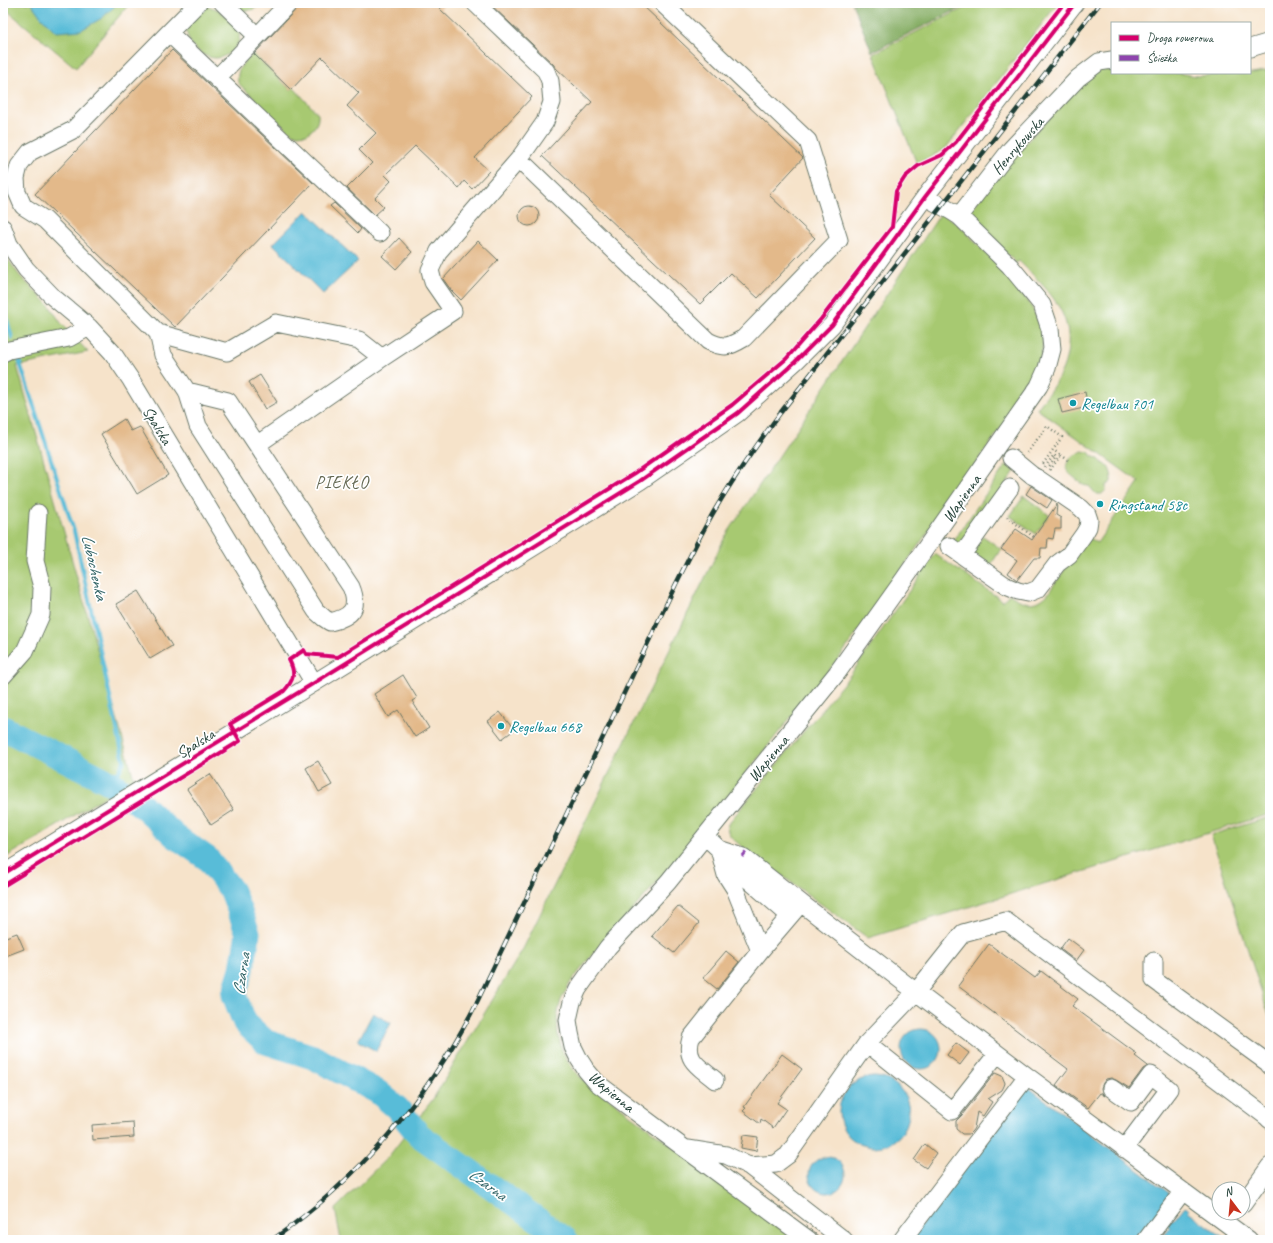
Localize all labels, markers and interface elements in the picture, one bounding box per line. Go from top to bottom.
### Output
legend [1111,22,1251,74]
text: Droga rowerowa [1147,30,1214,46]
text: Ścieżka [1147,50,1177,66]
street label: Henrykowska [987,112,1049,179]
place label: Regelbau 701 [1081,394,1154,414]
marker: Regelbau 701 [1068,398,1078,408]
street label: Spalska [138,403,177,450]
street label: Wapienna [938,470,986,526]
district label: PIEKŁO [315,472,370,493]
place label: Ringstand 58c [1108,495,1188,515]
marker: Ringstand 58c [1095,499,1105,509]
water label: Lubochenka [77,532,113,603]
place label: Regelbau 668 [509,717,583,737]
marker: Regelbau 668 [496,721,506,731]
street label: Spalska [173,724,220,763]
street label: Wapienna [744,731,794,786]
water label: Czarna [228,950,255,996]
street label: Wapienna [584,1067,639,1117]
water label: Czarna [465,1164,513,1206]
north arrow [1211,1181,1251,1221]
text: N [1223,1183,1236,1199]

